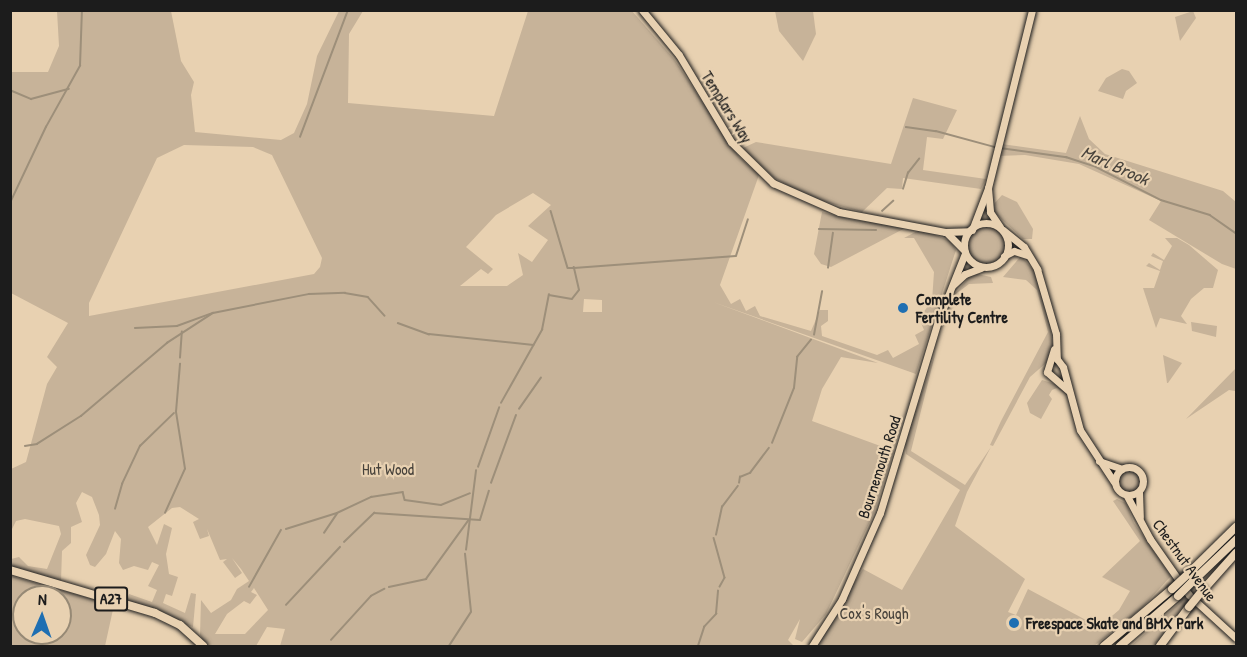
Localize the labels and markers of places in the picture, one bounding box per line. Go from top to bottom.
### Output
place label: Complete Fertility Centre [916,289,1008,327]
marker: Complete Fertility Centre [894,299,912,317]
place label: Freespace Skate and BMX Park [1026,613,1203,633]
marker: Freespace Skate and BMX Park [1007,616,1021,630]

